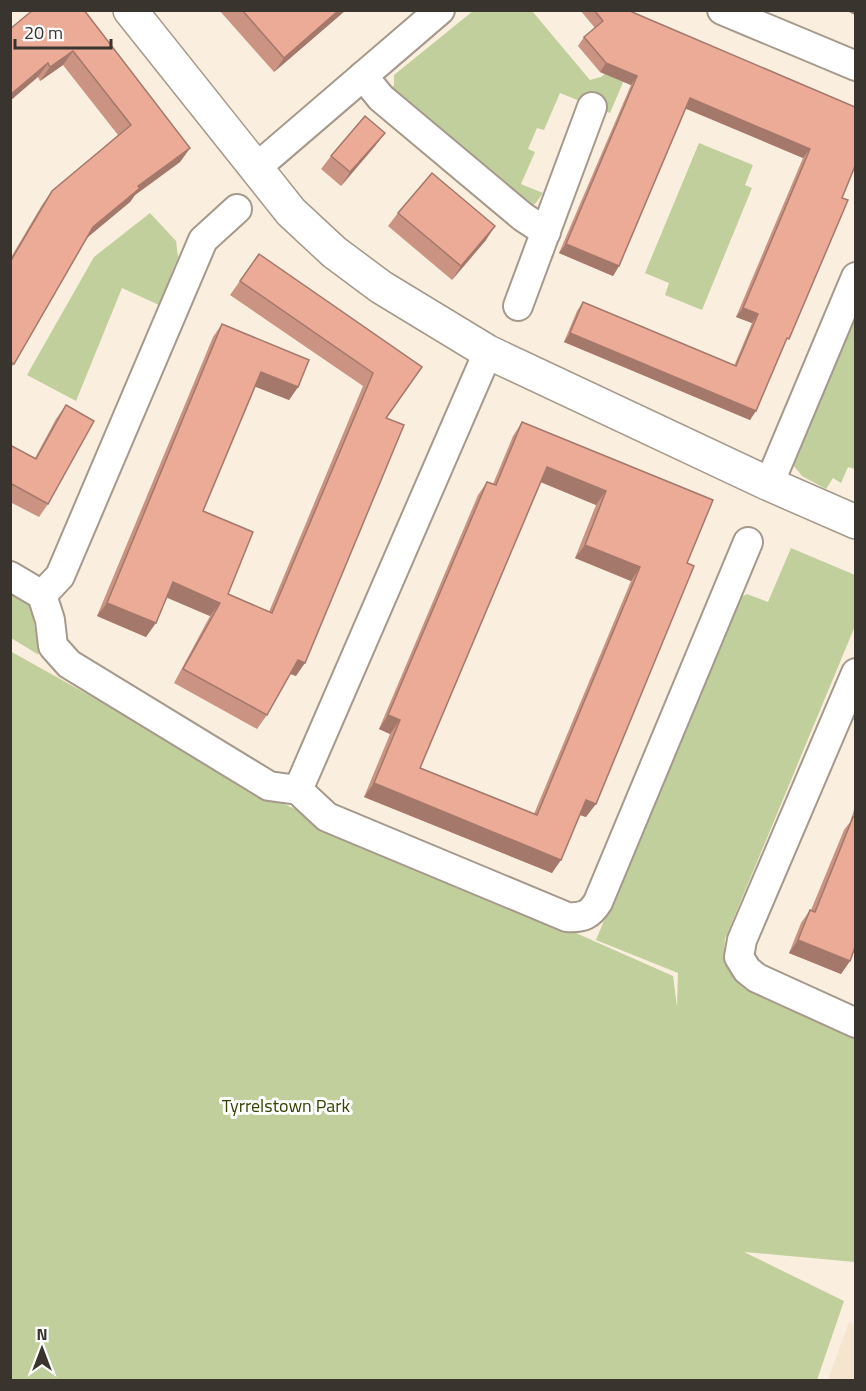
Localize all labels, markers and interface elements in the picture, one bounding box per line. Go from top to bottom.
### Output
scale bar [15,12,111,50]
text: 20 m [24,19,63,46]
park label: Tyrrelstown Park [222,1092,351,1119]
north arrow [12,1319,72,1379]
text: N [36,1322,48,1346]

